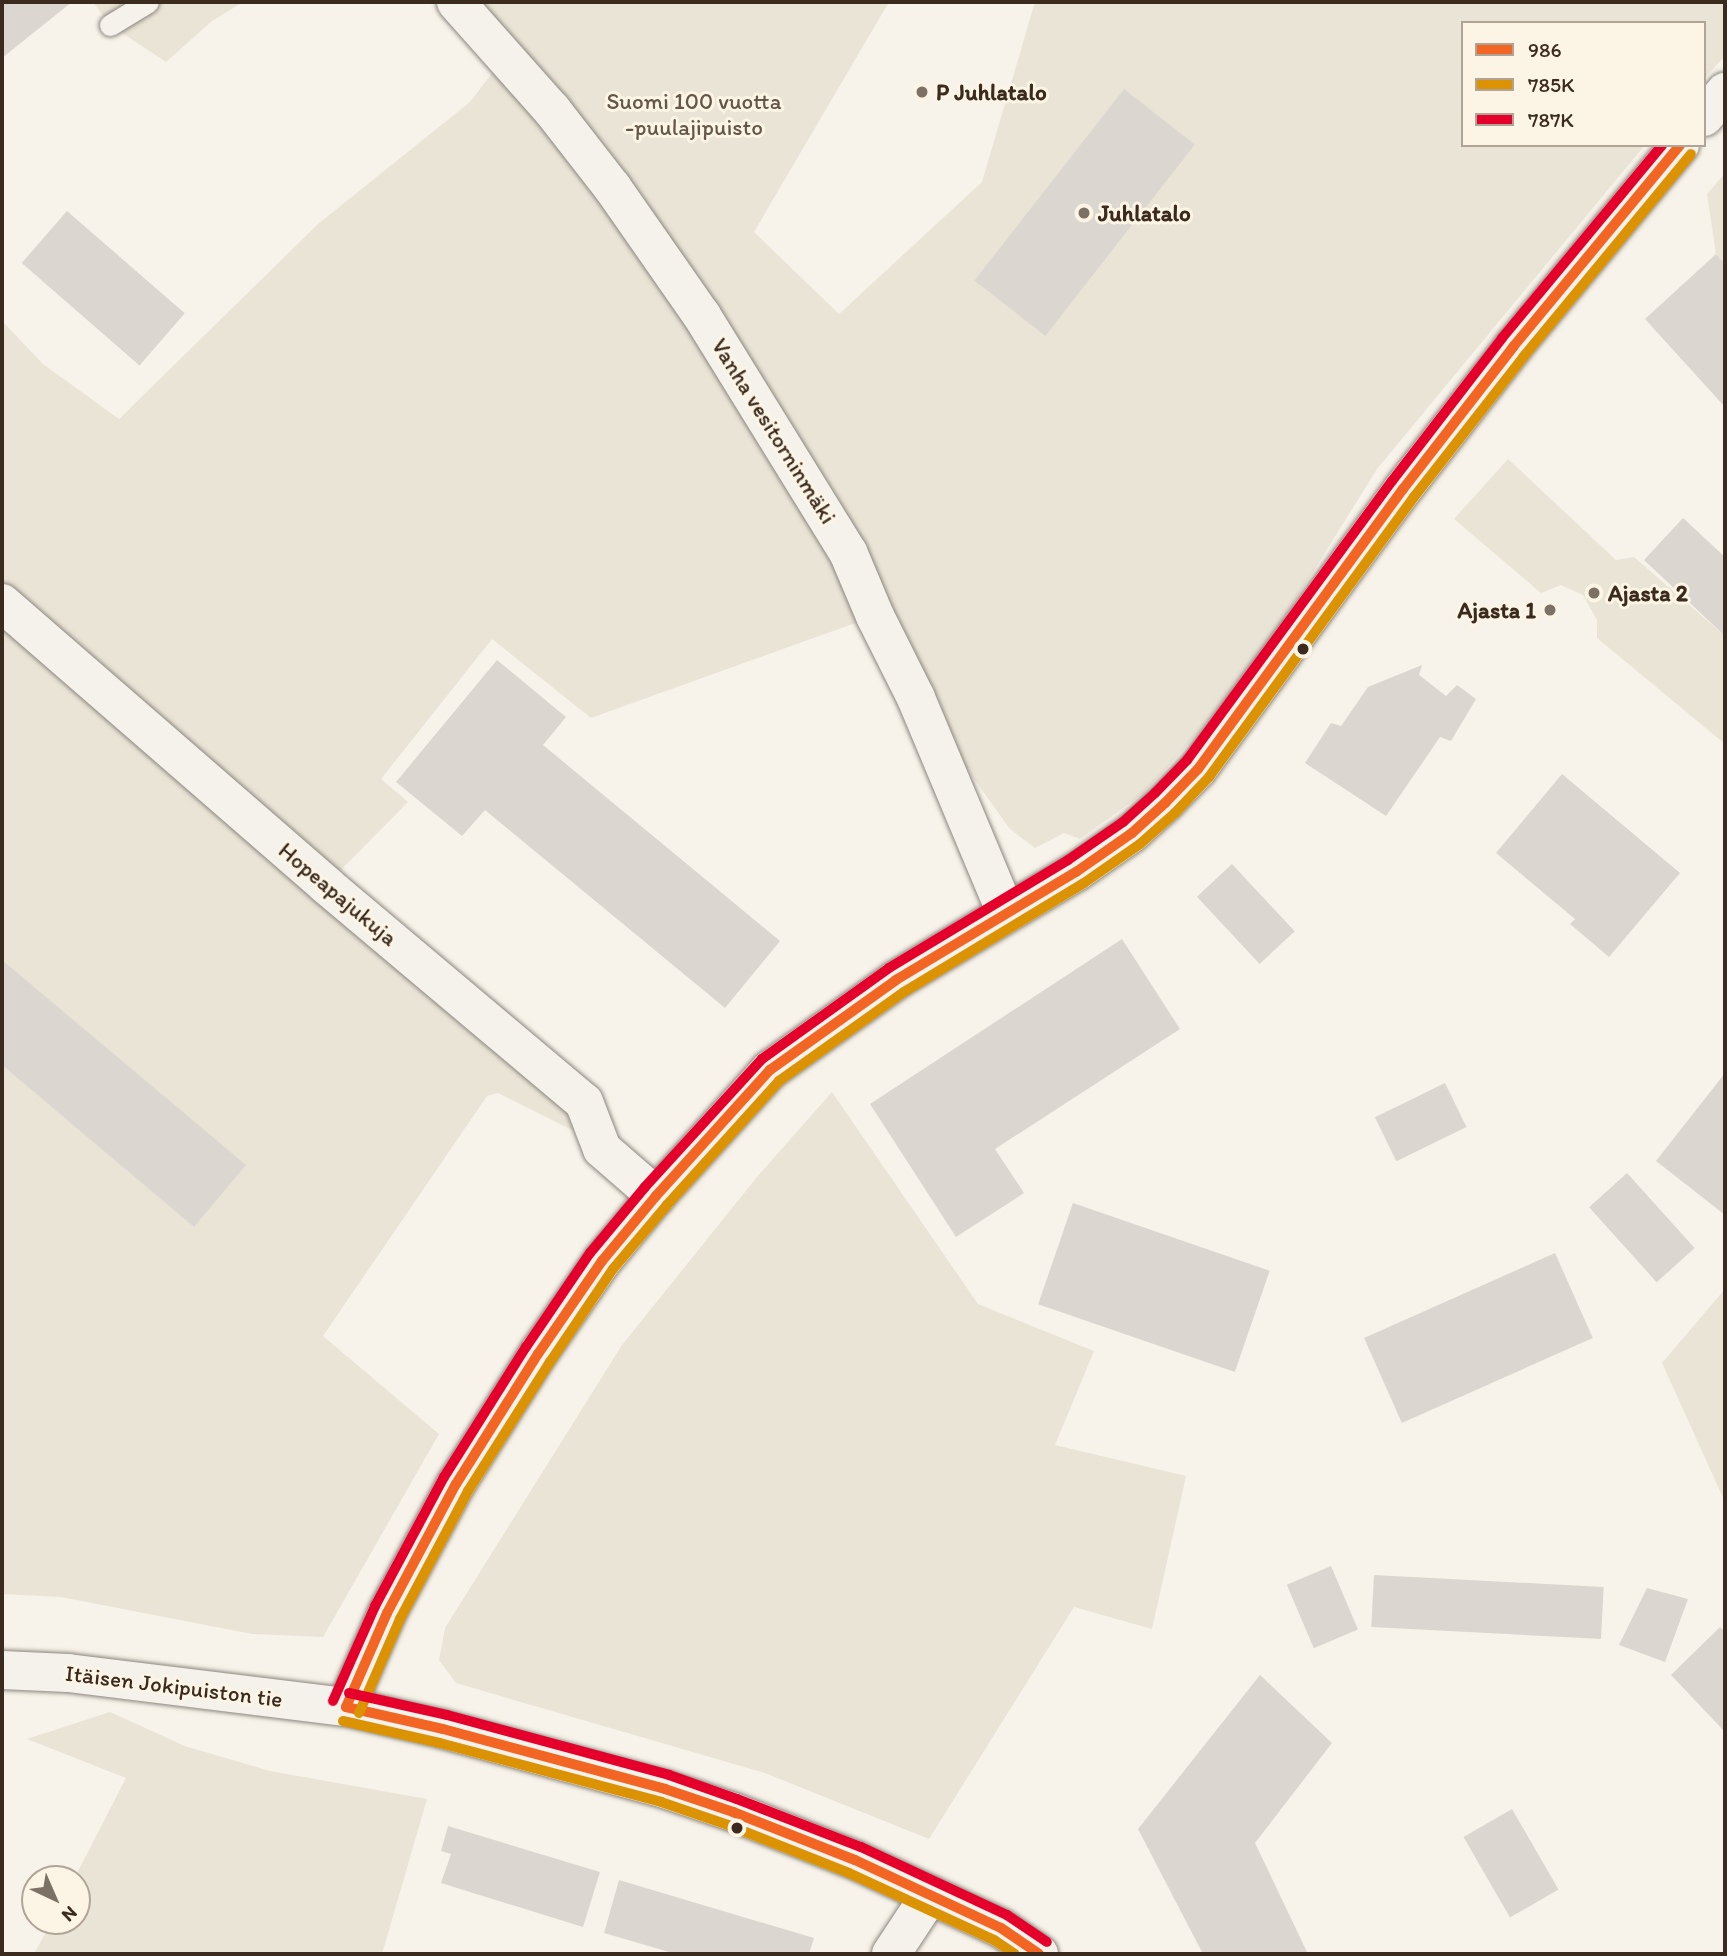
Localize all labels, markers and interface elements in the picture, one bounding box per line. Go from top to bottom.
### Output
legend [1461,21,1706,147]
text: 986 [1528,37,1562,62]
text: 785K [1528,72,1574,97]
place label: P Juhlatalo [936,78,1047,106]
marker: P Juhlatalo [914,84,930,100]
park label: Suomi 100 vuotta -puulajipuisto [606,87,782,141]
text: 787K [1528,107,1574,132]
place label: Juhlatalo [1098,199,1191,227]
marker: Juhlatalo [1076,205,1092,221]
street label: Vanha vesitorninmäki [706,333,842,529]
place label: Ajasta 2 [1608,579,1688,607]
marker: Ajasta 2 [1586,585,1602,601]
place label: Ajasta 1 [1458,596,1536,624]
marker: Ajasta 1 [1542,602,1558,618]
unlabelled marker [1296,642,1310,656]
street label: Hopeapajukuja [273,836,403,952]
street label: Itäisen Jokipuiston tie [64,1659,284,1713]
unlabelled marker [730,1821,744,1835]
north arrow [21,1865,91,1935]
text: N [57,1901,82,1927]

